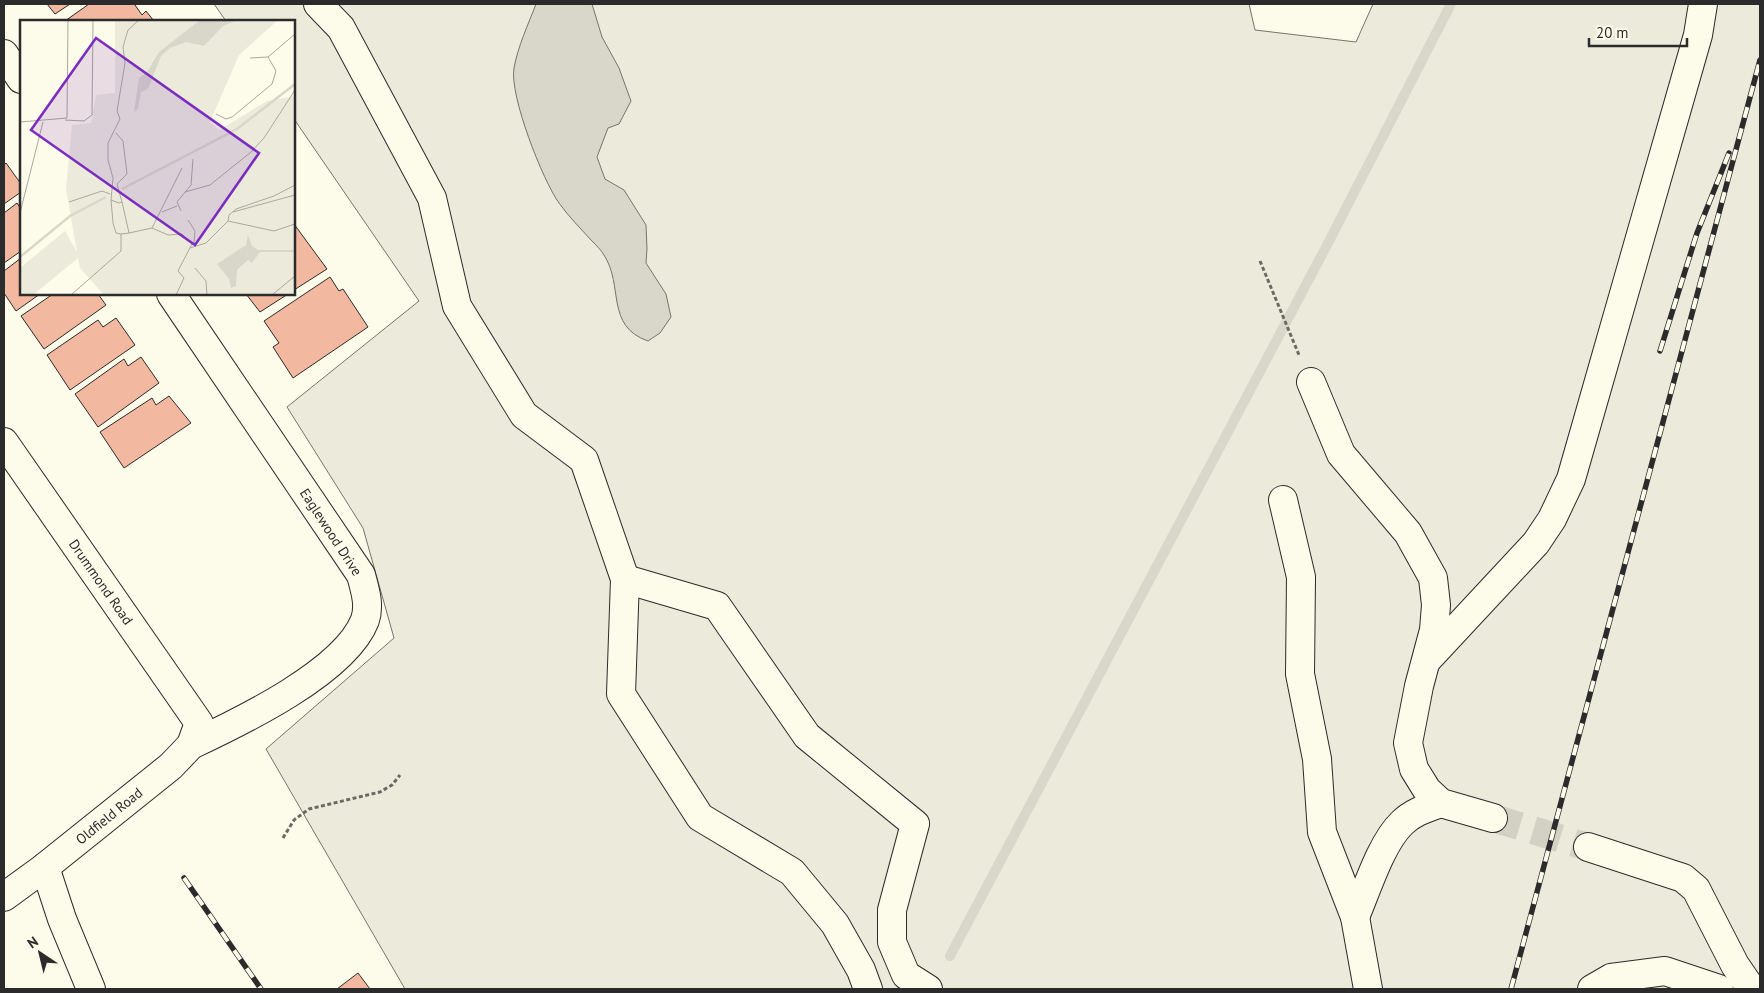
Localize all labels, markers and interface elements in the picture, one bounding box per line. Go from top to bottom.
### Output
scale bar [1589,15,1686,47]
inset map [20,20,295,295]
text: 20 m [1596,23,1629,42]
street label: Eaglewood Drive [296,485,366,579]
street label: Drummond Road [65,536,137,628]
street label: Oldfield Road [72,784,146,848]
north arrow [15,928,65,978]
text: N [24,932,41,952]

